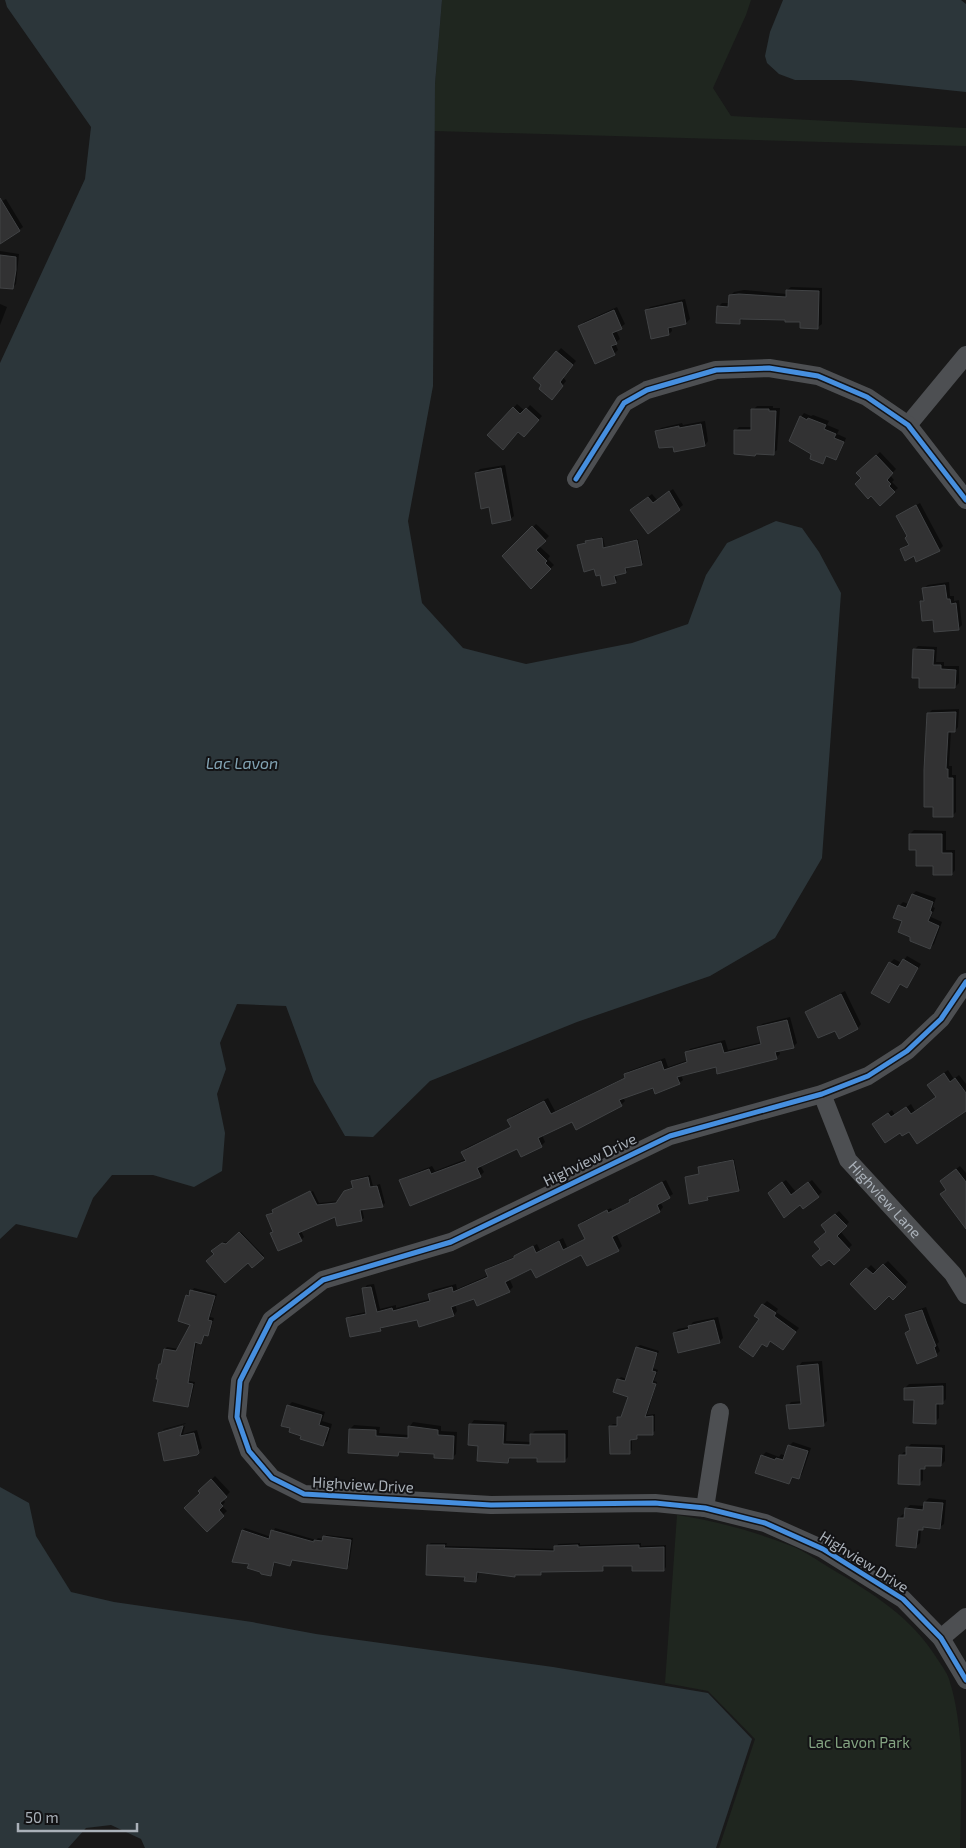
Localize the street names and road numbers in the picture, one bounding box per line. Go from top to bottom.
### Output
street label: Highview Drive [540,1129,639,1189]
street label: Highview Lane [845,1157,925,1242]
street label: Highview Drive [312,1472,414,1496]
street label: Highview Drive [817,1527,912,1596]

